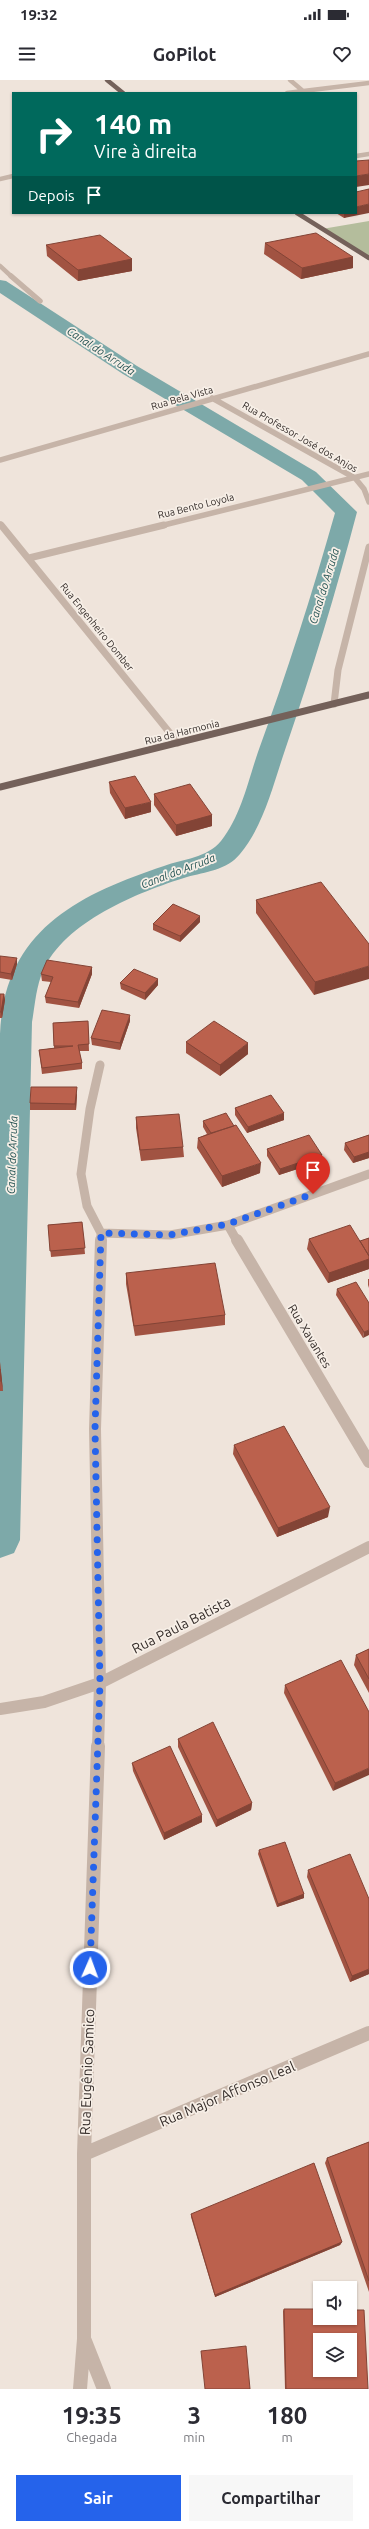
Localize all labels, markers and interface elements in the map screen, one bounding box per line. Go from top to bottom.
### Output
text: 19:32 [20,6,58,23]
icon: menu [16,43,38,65]
icon: heart [331,43,353,65]
text: GoPilot [153,44,216,64]
icon: right [28,108,80,160]
text: 140 m [94,108,172,139]
text: Vire à direita [94,141,197,161]
icon: arrive [83,184,105,206]
text: Depois [28,187,75,204]
water label: Canal do Arruda [65,325,137,377]
street label: Rua Bela Vista [150,384,214,412]
street label: Rua Professor José dos Anjos [241,399,359,475]
street label: Rua Bento Loyola [157,491,235,521]
water label: Canal do Arruda [307,547,341,625]
street label: Rua Engenheiro Domber [58,581,136,673]
street label: Rua da Harmonia [144,717,220,747]
water label: Canal do Arruda [139,851,217,891]
water label: Canal do Arruda [5,1116,19,1194]
pin [296,1153,330,1194]
icon: arrive [302,1159,324,1181]
street label: Rua Xavantes [286,1302,334,1370]
street label: Rua Paula Batista [129,1593,233,1657]
position arrow [69,1947,111,1989]
street label: Rua Eugênio Samico [77,2009,97,2135]
street label: Rua Major Affonso Leal [157,2058,297,2130]
map controls [313,2281,357,2377]
button: sound [313,2281,357,2325]
button: layers [313,2333,357,2377]
text: 19:35 [62,2402,122,2429]
text: 3 [187,2402,201,2429]
text: 180 [267,2402,307,2429]
text: Chegada [66,2430,117,2444]
text: min [183,2430,205,2444]
text: m [281,2430,293,2444]
button: Sair [16,2475,181,2521]
button: Compartilhar [189,2475,353,2521]

